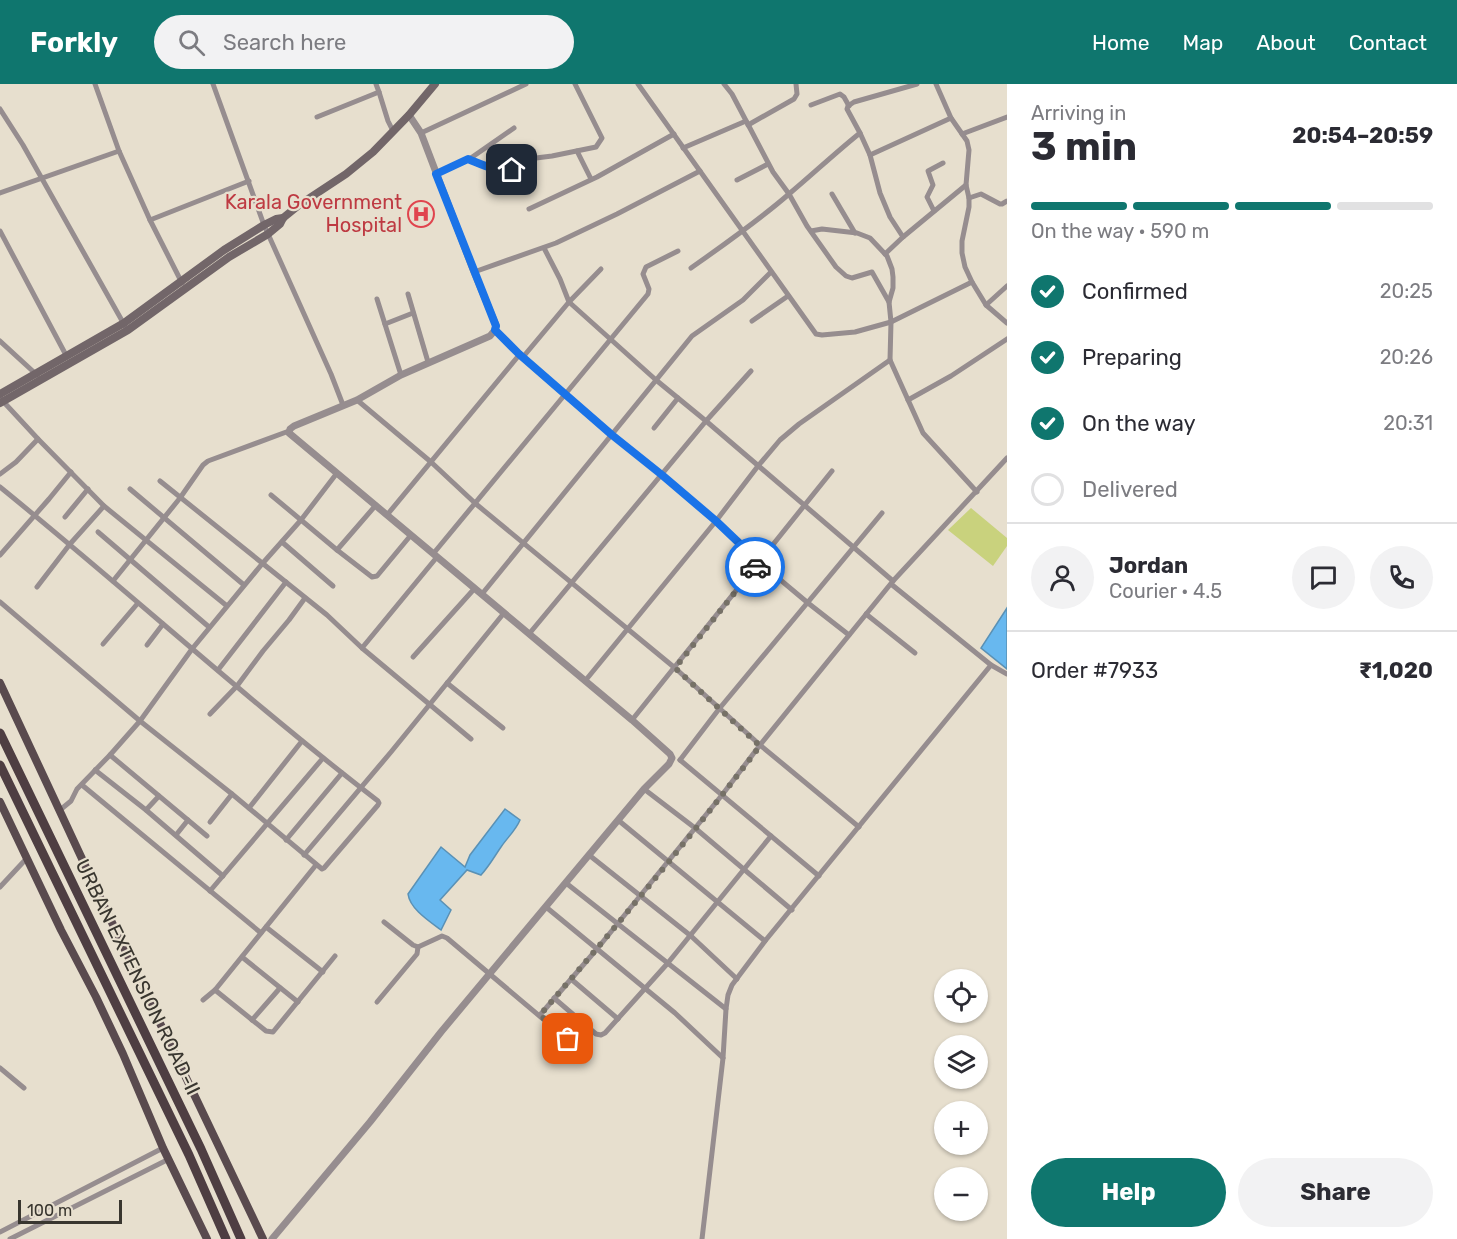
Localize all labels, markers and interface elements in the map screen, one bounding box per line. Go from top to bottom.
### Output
search box [154,15,574,69]
text: Forkly [30,26,118,59]
icon: search [175,26,208,59]
text: Search here [223,29,346,56]
text: Home [1092,30,1149,55]
text: Map [1182,30,1223,55]
text: About [1256,30,1316,55]
text: Contact [1349,30,1427,55]
text: Arriving in [1031,101,1126,125]
text: 20:54–20:59 [1292,122,1433,149]
text: 3 min [1031,124,1137,170]
pin [486,144,537,195]
icon: home [495,153,528,186]
place label: Karala Government Hospital [225,190,402,237]
hospital icon: Karala Government Hospital [406,199,436,229]
text: On the way · 590 m [1031,219,1209,243]
icon: check [1031,275,1064,308]
text: Confirmed [1082,278,1188,305]
text: 20:25 [1380,279,1433,303]
icon: check [1031,341,1064,374]
text: Preparing [1082,344,1182,371]
text: 20:26 [1380,345,1433,369]
icon: check [1031,407,1064,440]
text: On the way [1082,410,1196,437]
text: 20:31 [1383,411,1433,435]
text: Delivered [1082,476,1178,503]
courier [725,537,785,597]
button: person [1031,546,1094,609]
button: chat [1292,546,1355,609]
button: phone [1370,546,1433,609]
icon: car [739,551,772,584]
text: Jordan [1109,552,1188,579]
text: Courier · 4.5 [1109,579,1222,603]
text: Order #7933 [1031,657,1158,684]
text: ₹1,020 [1359,657,1433,684]
street label: URBAN EXTENSION ROAD-II [70,855,206,1099]
map controls [934,969,988,1221]
button: locate [934,969,988,1023]
pin [542,1013,593,1064]
icon: bag [551,1022,584,1055]
button: layers [934,1035,988,1089]
button: + [934,1101,988,1155]
button: Help [1031,1158,1226,1227]
button: Share [1238,1158,1433,1227]
button: − [934,1167,988,1221]
scale bar [18,1197,122,1224]
text: 100 m [27,1201,72,1220]

